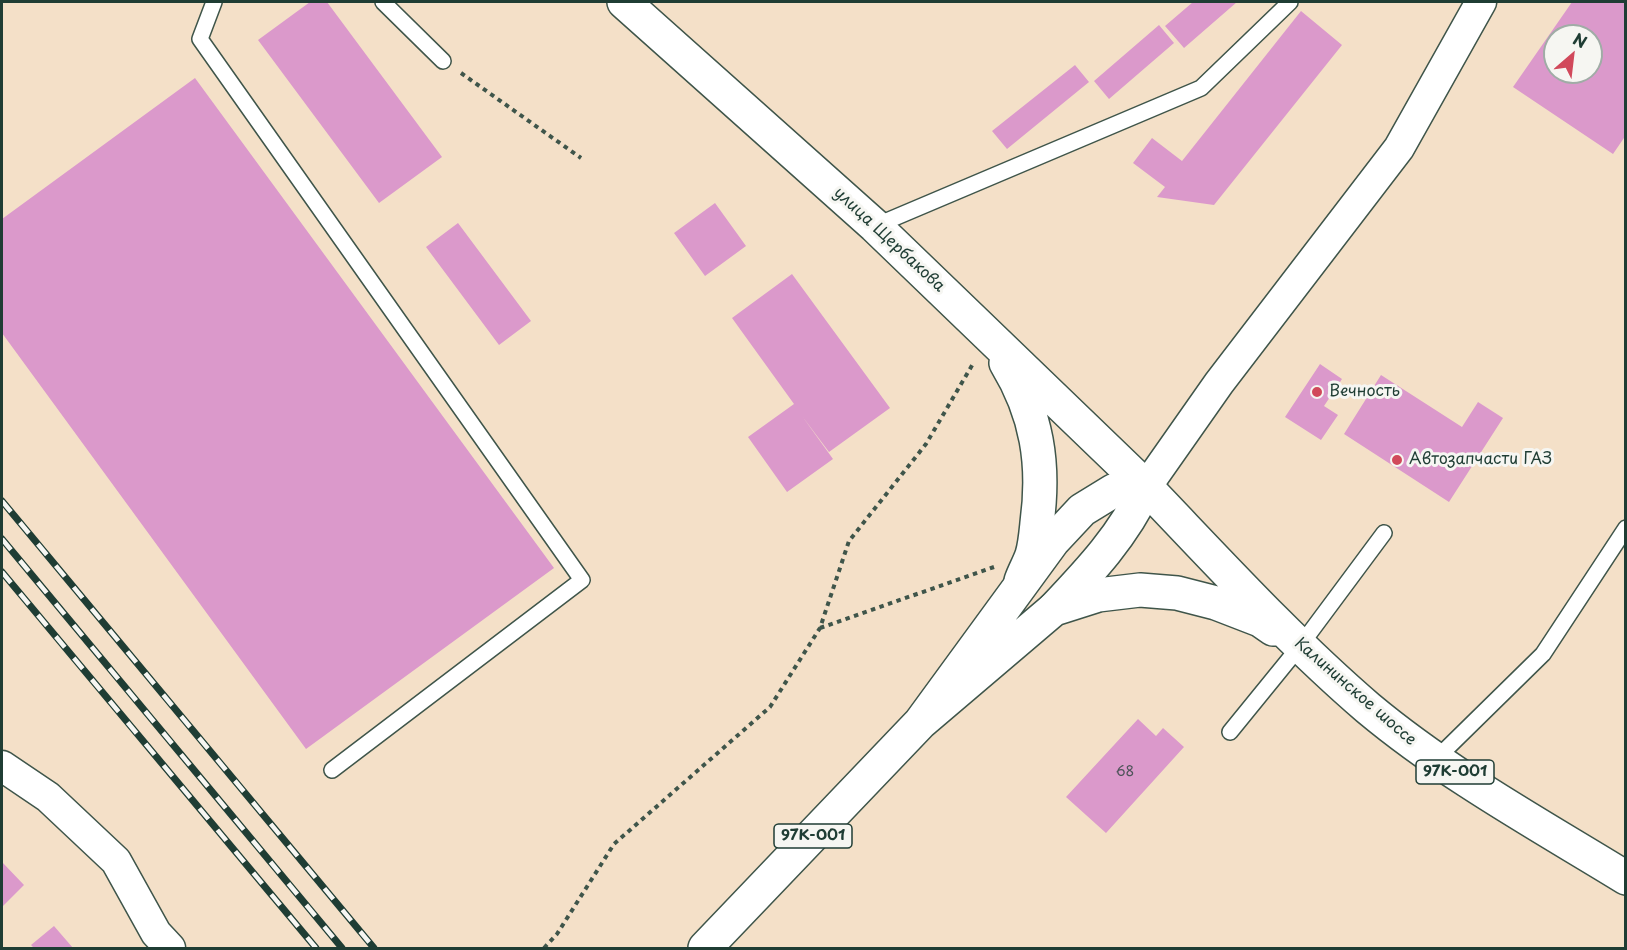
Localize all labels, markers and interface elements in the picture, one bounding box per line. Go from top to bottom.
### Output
north arrow [1543,24,1603,84]
text: N [1569,26,1592,53]
street label: улица Щербакова [829,184,949,296]
place label: Вечность [1329,382,1400,402]
marker: Вечность [1310,385,1324,399]
place label: Автозапчасти ГАЗ [1409,450,1552,470]
marker: Автозапчасти ГАЗ [1390,453,1404,467]
street label: Калининское шоссе [1290,634,1420,750]
road number: 97К-001 [1416,760,1494,784]
house number: 68 [1116,764,1134,780]
road number: 97К-001 [774,824,852,848]

